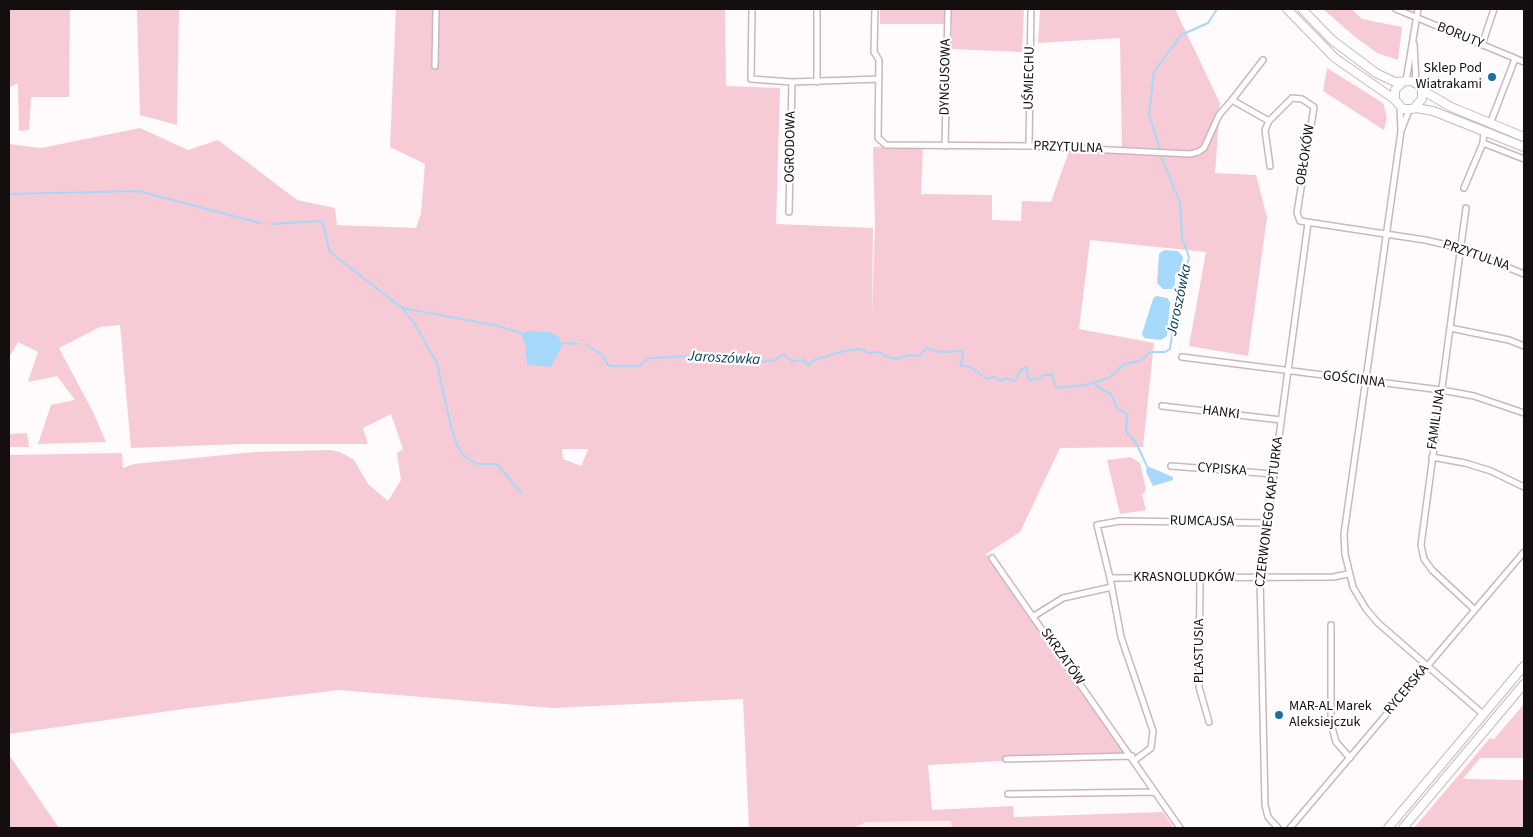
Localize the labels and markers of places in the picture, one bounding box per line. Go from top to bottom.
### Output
place label: Sklep Pod Wiatrakami [1415,61,1482,94]
marker: Sklep Pod Wiatrakami [1486,71,1498,83]
place label: MAR-AL Marek Aleksiejczuk [1289,699,1372,732]
marker: MAR-AL Marek Aleksiejczuk [1273,709,1285,721]

